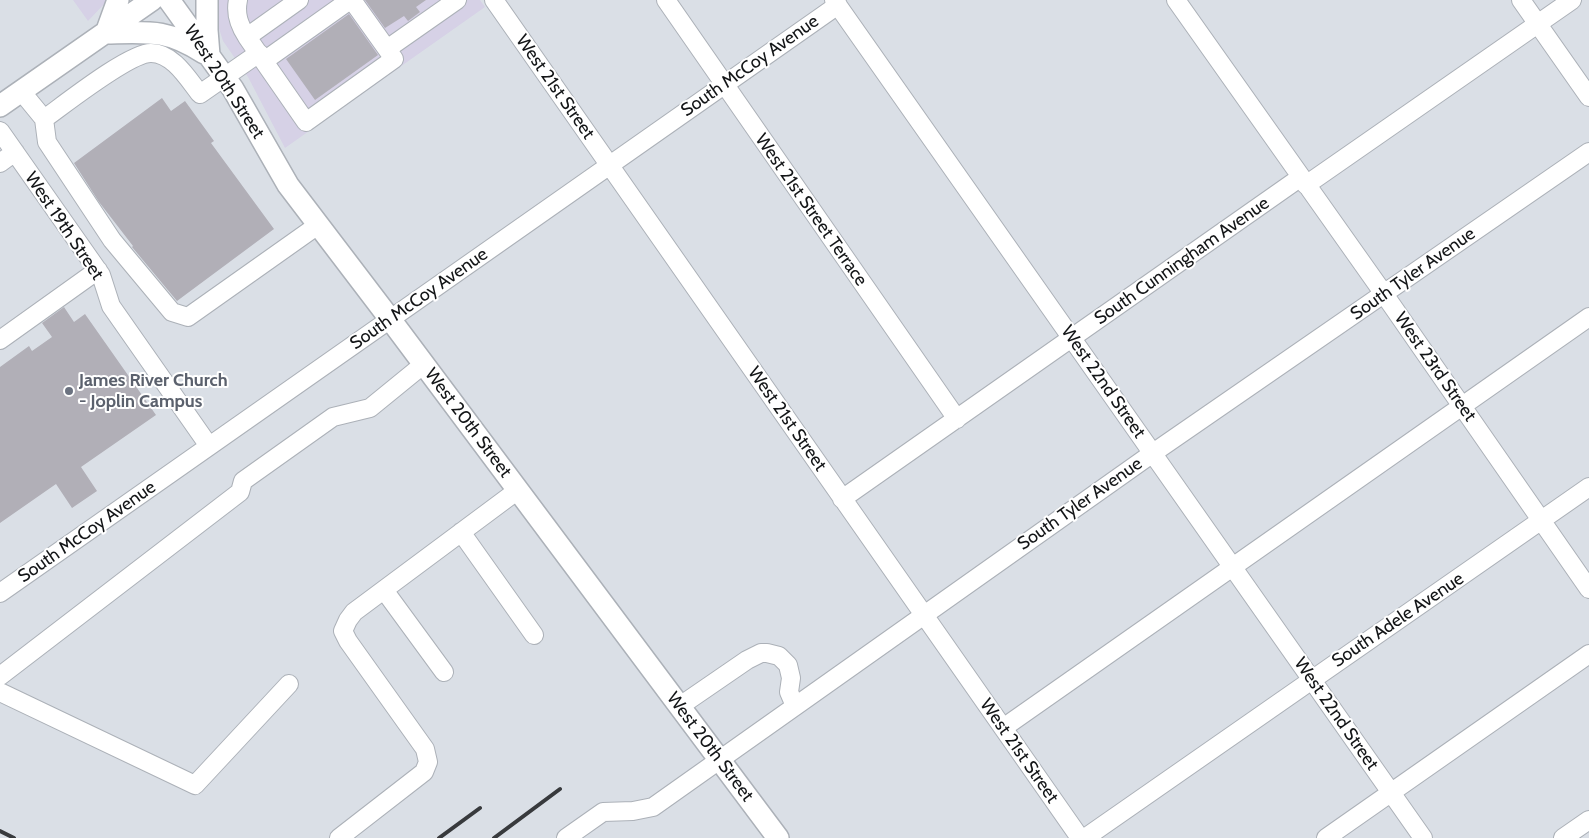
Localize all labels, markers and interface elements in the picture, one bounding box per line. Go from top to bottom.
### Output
street label: South McCoy Avenue [677,10,823,122]
street label: West 20th Street [179,21,269,143]
street label: West 21st Street [511,31,599,143]
street label: West 21st Street Terrace [750,130,872,290]
street label: West 19th Street [20,168,108,284]
street label: South Cunningham Avenue [1091,192,1273,330]
street label: South Tyler Avenue [1347,223,1479,325]
street label: South McCoy Avenue [346,243,492,355]
street label: West 23rd Street [1389,308,1481,426]
street label: West 22nd Street [1056,322,1150,442]
street label: West 21st Street [743,363,831,475]
street label: West 20th Street [420,364,516,482]
place label: James River Church - Joplin Campus [79,370,228,412]
marker: James River Church - Joplin Campus [63,385,75,397]
street label: South Tyler Avenue [1014,453,1146,555]
street label: South McCoy Avenue [14,476,160,588]
street label: South Adele Avenue [1328,568,1468,672]
street label: West 22nd Street [1289,654,1383,774]
street label: West 20th Street [662,688,758,806]
street label: West 21st Street [975,695,1063,807]

